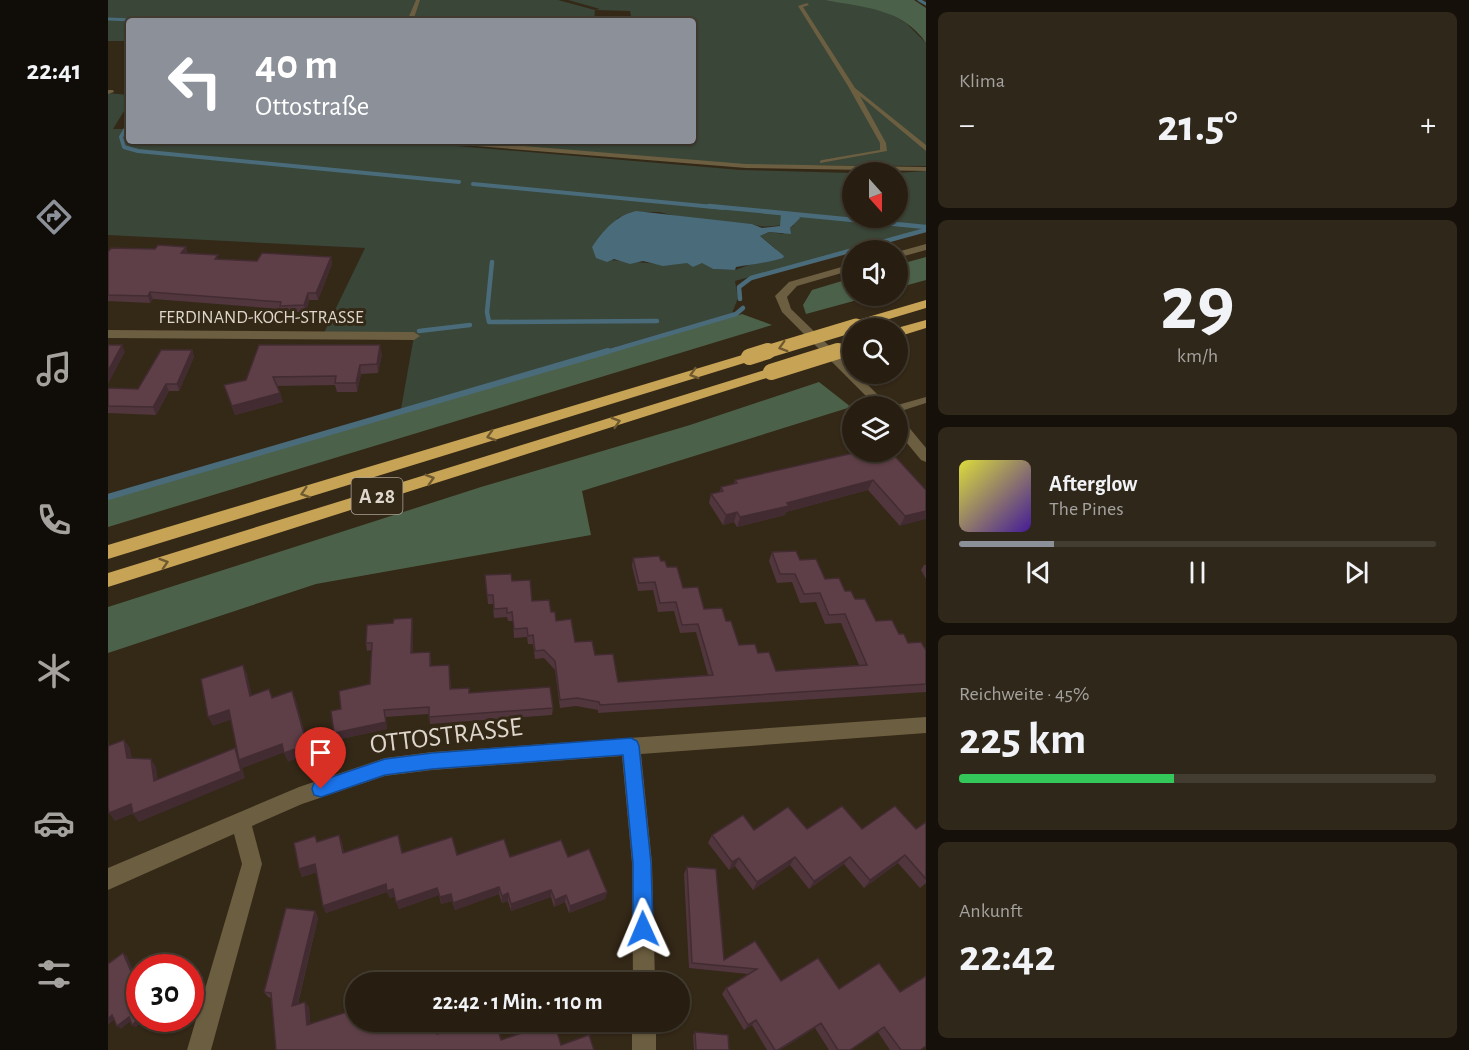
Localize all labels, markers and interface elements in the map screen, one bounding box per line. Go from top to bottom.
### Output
icon: left [156,42,234,120]
text: 40 m [255,44,338,86]
text: 22:41 [27,57,81,84]
text: Klima [959,71,1005,91]
text: Ottostraße [255,93,369,120]
text: 21.5° [1157,104,1238,149]
text: − [959,109,975,142]
text: + [1420,109,1436,142]
north arrow [842,162,908,228]
map controls [842,162,908,462]
icon: directions [33,196,75,238]
button: sound [842,240,908,306]
text: 29 [1160,266,1235,344]
street label: FERDINAND-KOCH-STRASSE [158,309,364,327]
button: search [842,318,908,384]
one-way arrow [778,340,788,352]
text: km/h [1177,346,1218,366]
icon: music [33,348,75,390]
one-way arrow [689,367,699,380]
button: layers [842,396,908,462]
one-way arrow [610,417,621,429]
one-way arrow [486,429,497,441]
text: Afterglow [1049,473,1137,495]
one-way arrow [424,474,435,486]
road number: A 28 [352,478,402,514]
one-way arrow [300,485,311,498]
icon: phone [33,499,75,541]
text: The Pines [1049,499,1124,519]
icon: previous [1022,556,1055,589]
icon: pause [1181,556,1214,589]
icon: next [1340,556,1373,589]
one-way arrow [158,558,169,570]
icon: climate [33,650,75,692]
text: Reichweite · 45% [959,684,1089,704]
street label: OTTOSTRASSE [368,713,524,758]
text: 225 km [959,717,1086,762]
pin [295,727,346,789]
icon: arrive [304,736,337,769]
icon: car [33,802,75,844]
position arrow [611,897,675,961]
text: Ankunft [959,901,1023,921]
text: 22:42 [959,934,1056,979]
icon: filters [33,953,75,995]
speed limit sign: 30 [126,954,204,1032]
text: 22:42 · 1 Min. · 110 m [432,991,603,1013]

